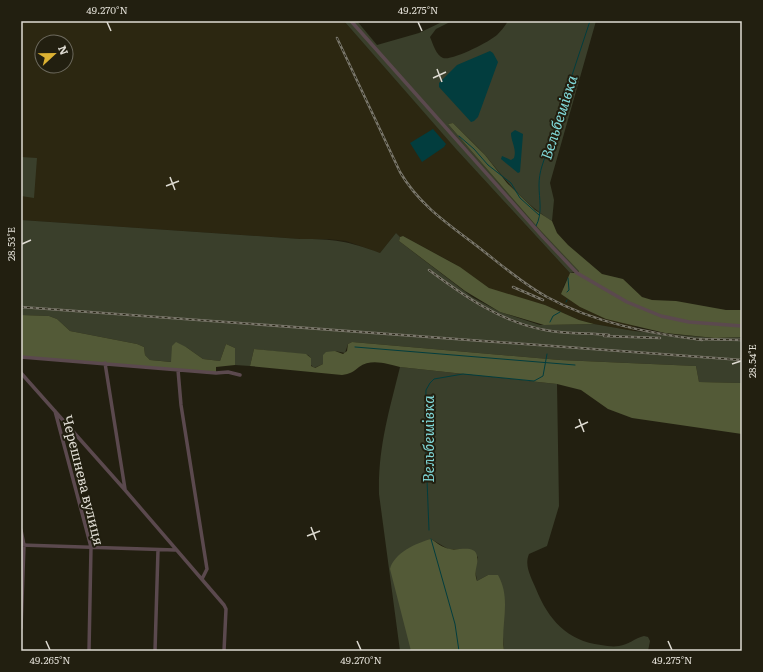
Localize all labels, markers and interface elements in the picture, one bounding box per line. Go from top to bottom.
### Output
text: 49.270°N [86,2,128,17]
text: 49.275°N [398,2,438,17]
north arrow [34,34,74,74]
text: N [55,43,73,57]
water label: Вельбешівка [534,71,583,162]
text: 28.53°E [3,227,18,261]
text: 28.54°E [744,344,759,378]
water label: Вельбешівка [416,395,439,483]
street label: Черешнева вулиця [58,413,110,547]
text: 49.265°N [29,652,71,667]
text: 49.270°N [340,652,382,667]
text: 49.275°N [652,652,692,667]

